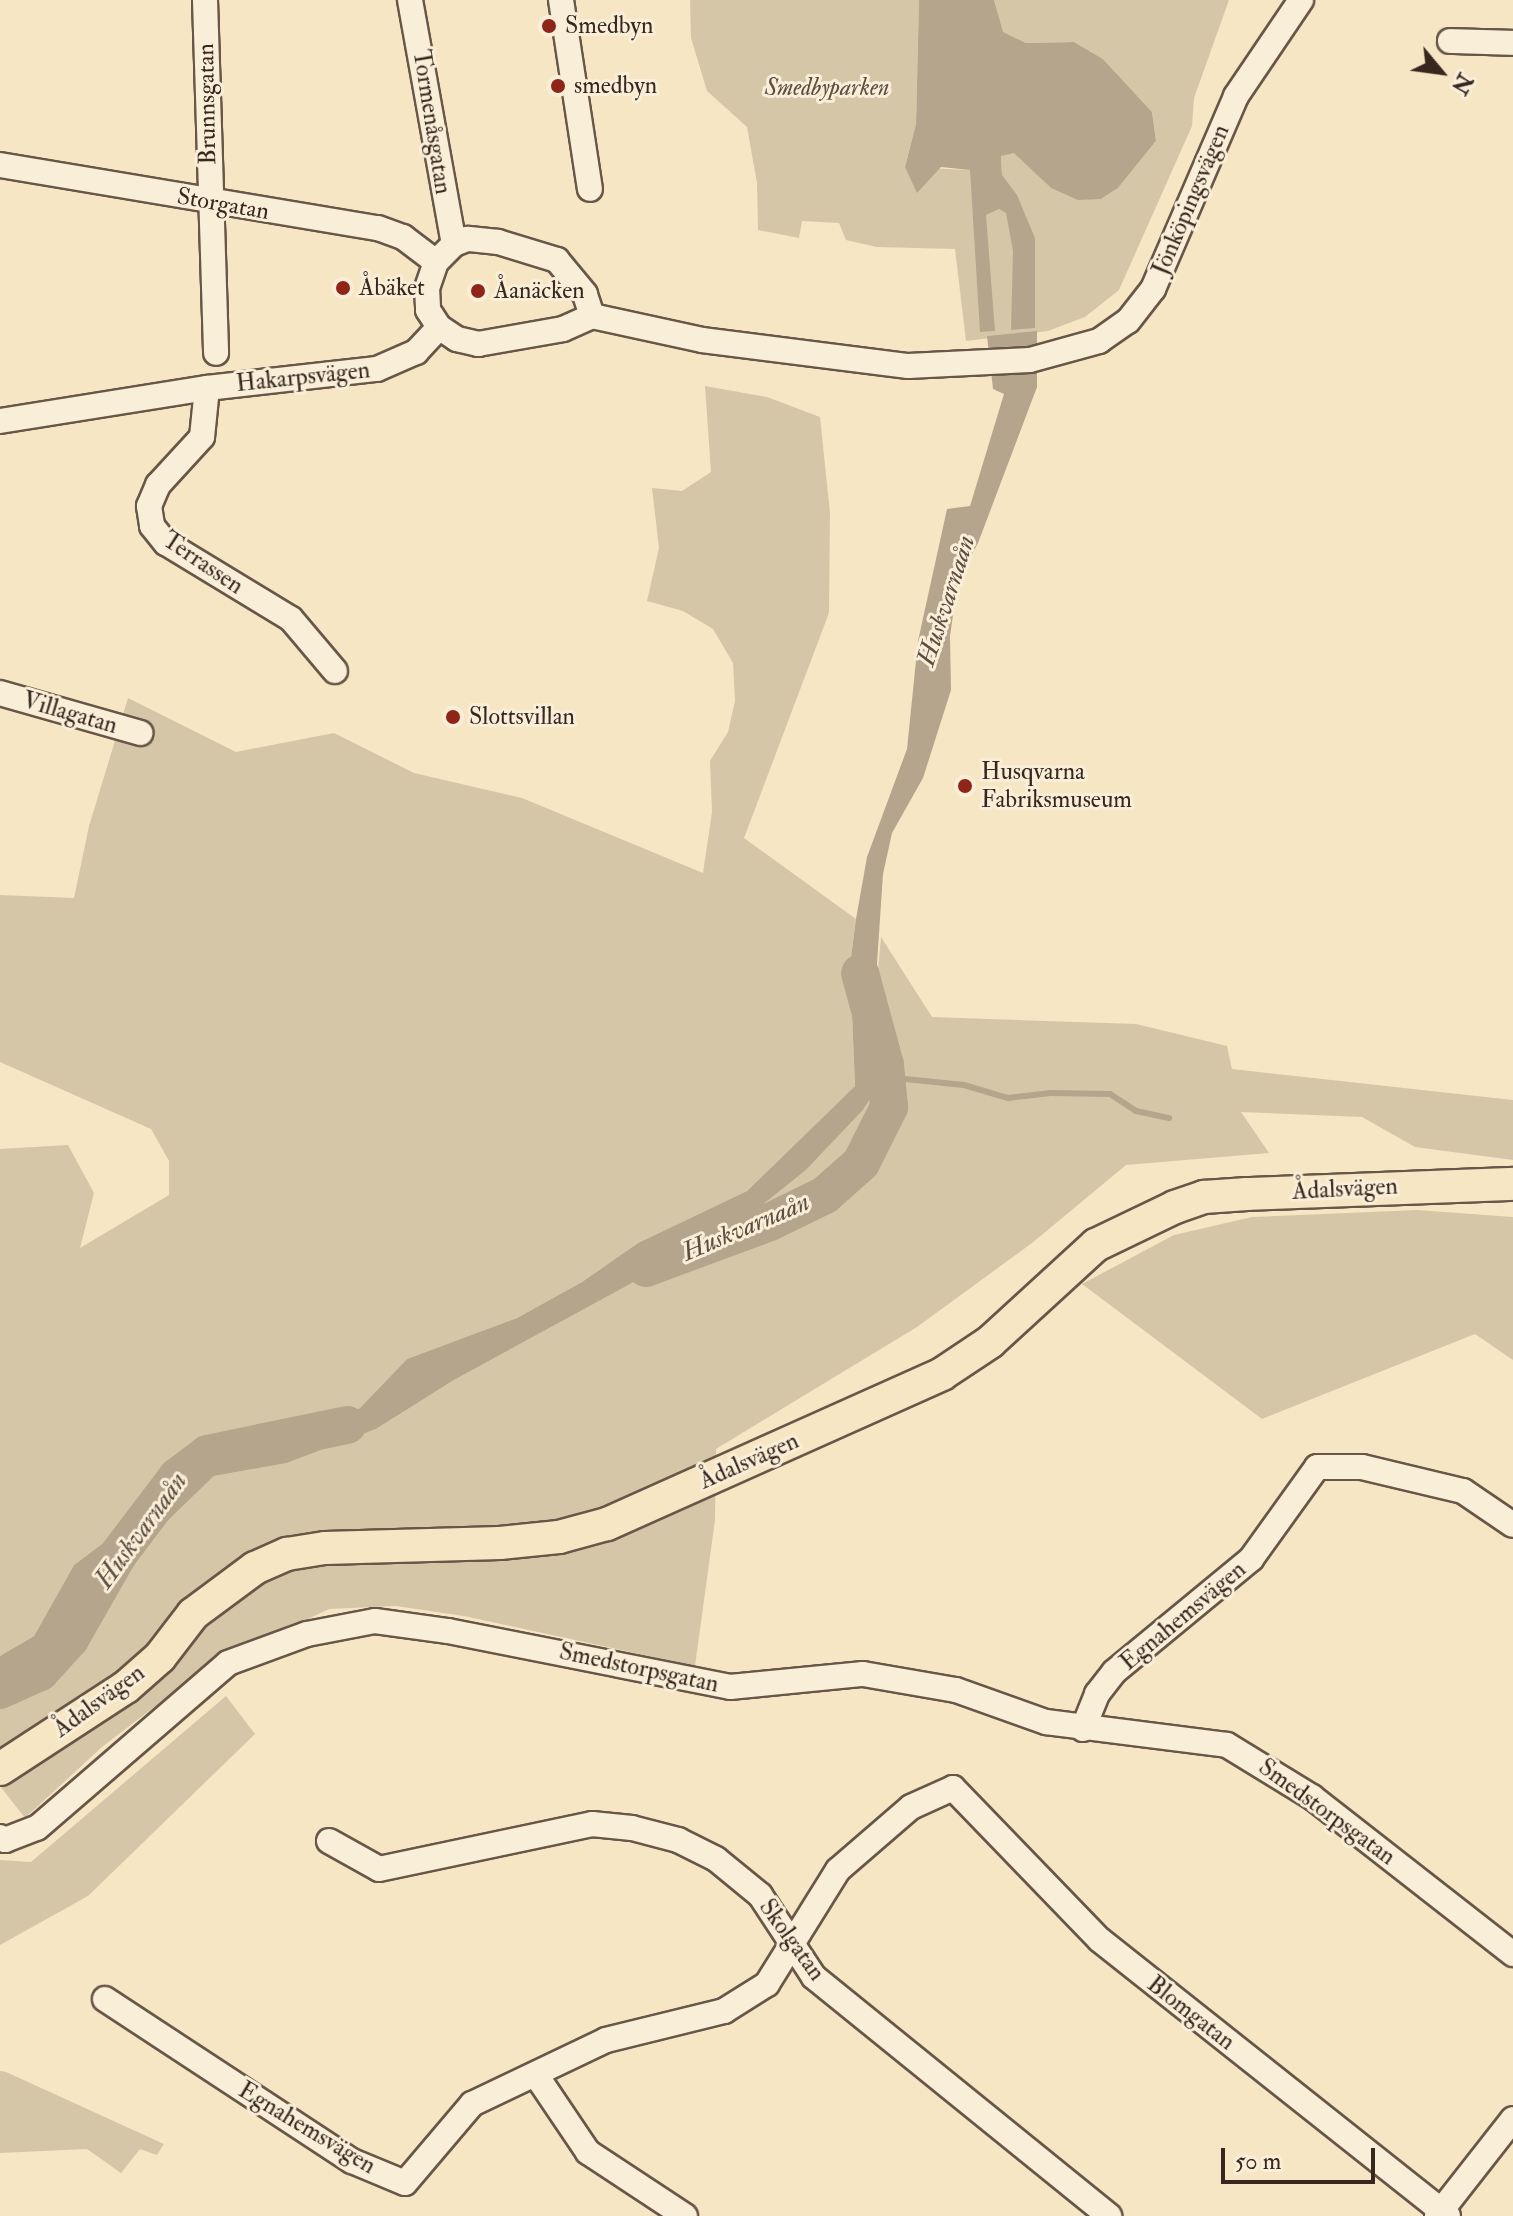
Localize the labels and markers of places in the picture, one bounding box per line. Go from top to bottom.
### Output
place label: Smedbyn [565,12,653,40]
marker: Smedbyn [540,17,558,35]
place label: smedbyn [574,72,657,100]
marker: smedbyn [549,77,567,95]
place label: Åbäket [359,274,425,302]
place label: Åanäcken [494,277,585,305]
marker: Åbäket [334,279,352,297]
marker: Åanäcken [469,282,487,300]
place label: Slottsvillan [469,703,575,731]
marker: Slottsvillan [444,708,462,726]
place label: Husqvarna Fabriksmuseum [981,758,1132,814]
marker: Husqvarna Fabriksmuseum [956,777,974,795]

